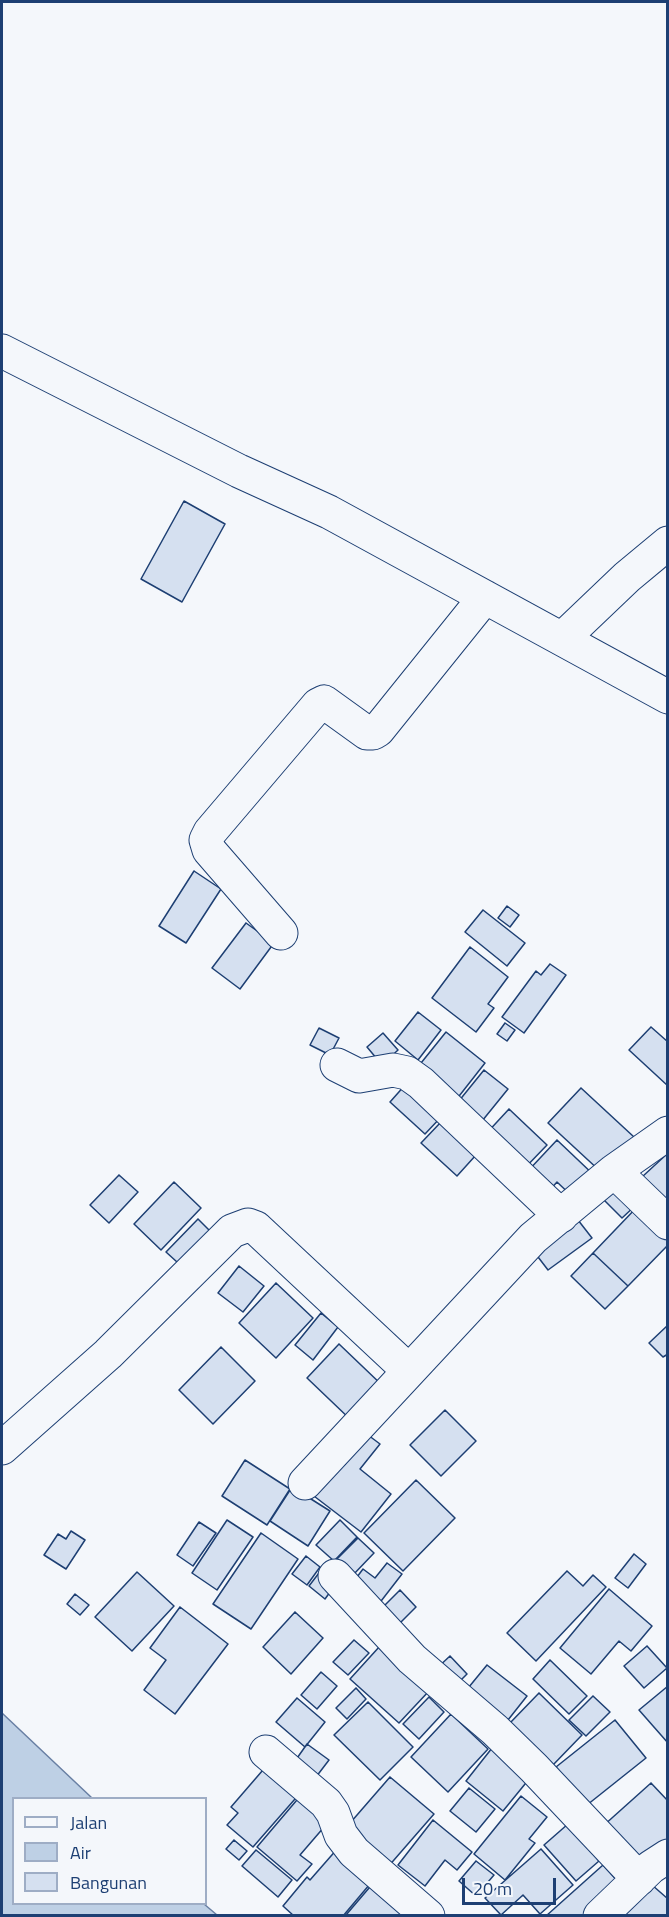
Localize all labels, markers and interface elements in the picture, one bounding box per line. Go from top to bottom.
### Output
legend [12,1797,207,1905]
text: Jalan [70,1809,107,1836]
text: Air [70,1839,91,1866]
scale bar [465,1866,560,1904]
text: Bangunan [70,1869,147,1896]
text: 20 m [473,1875,512,1902]

